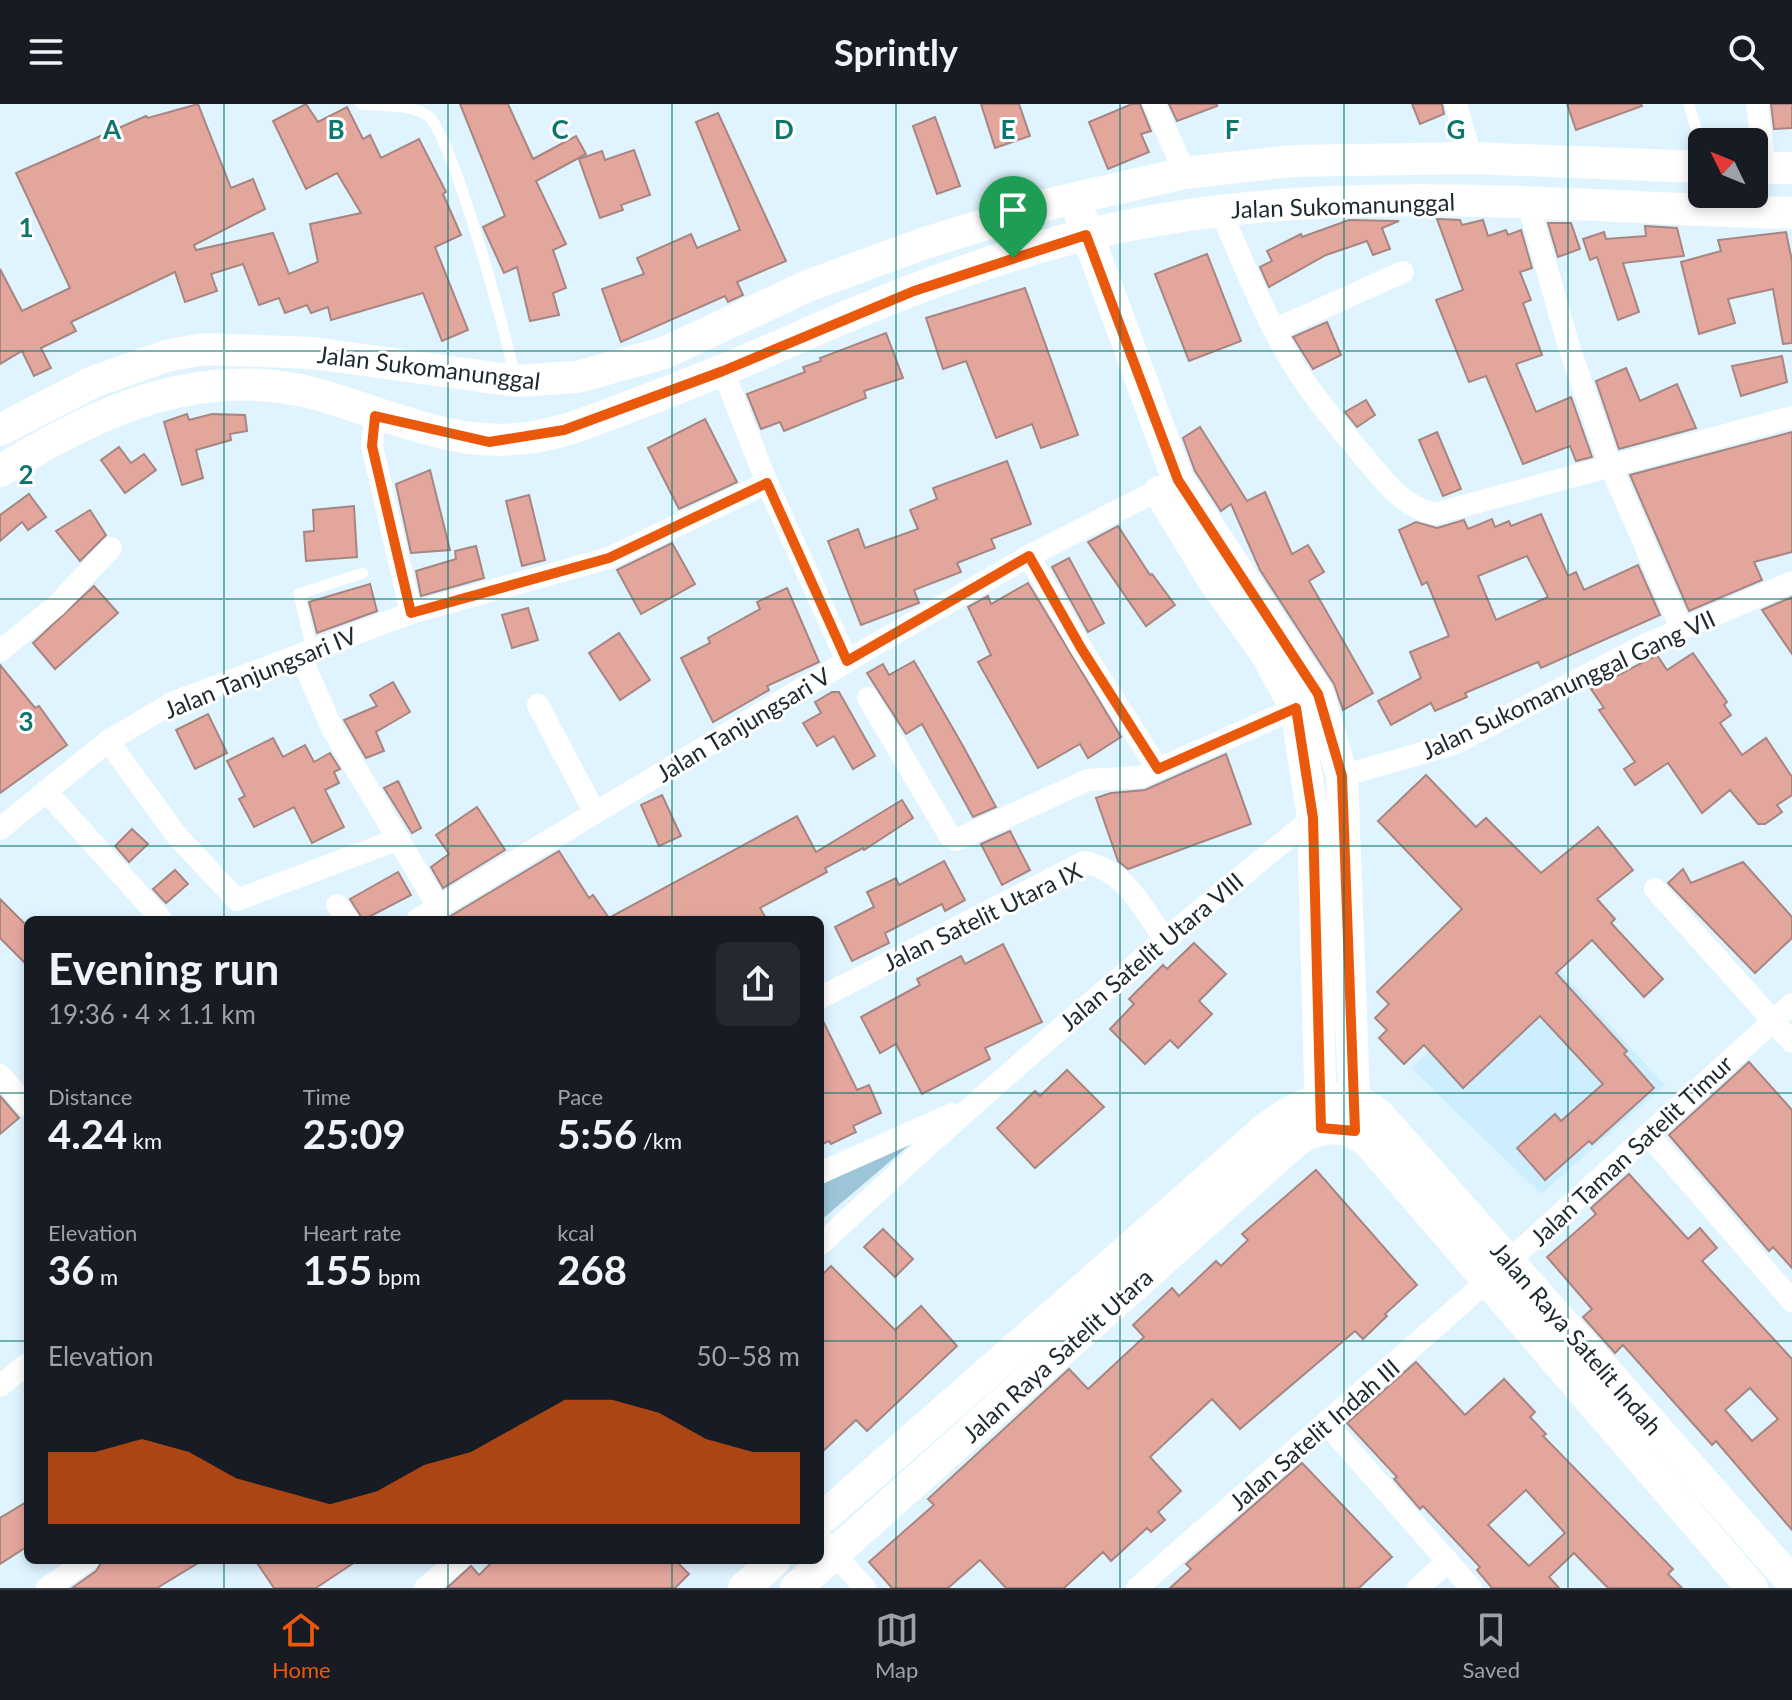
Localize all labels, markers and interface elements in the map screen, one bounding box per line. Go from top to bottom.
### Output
icon: menu [24,30,68,74]
text: Sprintly [834,30,958,74]
icon: search [1724,30,1768,74]
text: A [102,113,122,145]
text: B [327,113,345,145]
text: C [551,113,569,145]
text: D [774,113,794,145]
text: E [1001,113,1015,145]
text: F [1225,113,1239,145]
text: G [1447,113,1465,145]
north arrow [1688,128,1768,208]
map controls [1688,128,1768,208]
pin [979,176,1047,258]
street label: Jalan Sukomanunggal [1230,187,1456,223]
icon: arrive [991,188,1035,232]
text: 1 [18,211,34,243]
street label: Jalan Sukomanunggal [316,339,542,395]
text: 2 [18,458,34,490]
street label: Jalan Sukomanunggal Gang VII [1417,603,1719,765]
street label: Jalan Tanjungsari IV [159,620,361,724]
street label: Jalan Tanjungsari V [651,660,836,787]
text: 3 [18,705,34,737]
street label: Jalan Satelit Utara IX [878,855,1087,977]
street label: Jalan Satelit Utara VIII [1053,866,1249,1036]
text: Evening run [48,942,279,994]
button: share [716,942,800,1026]
text: 19:36 · 4 × 1.1 km [48,998,256,1030]
street label: Jalan Taman Satelit Timur [1524,1049,1738,1251]
text: Distance [48,1083,132,1110]
text: Time [303,1083,351,1110]
text: Pace [557,1083,603,1110]
text: 4.24 [48,1110,127,1158]
text: 25:09 [303,1110,406,1158]
text: 5:56 [557,1110,637,1158]
text: km [127,1127,162,1154]
text: /km [637,1127,682,1154]
text: Elevation [48,1219,137,1246]
text: Heart rate [303,1219,401,1246]
text: kcal [557,1219,595,1246]
street label: Jalan Raya Satelit Indah [1485,1236,1669,1440]
text: 36 [48,1246,94,1294]
text: 155 [303,1246,372,1294]
text: 268 [557,1246,627,1294]
street label: Jalan Raya Satelit Utara [956,1262,1158,1448]
text: m [94,1263,118,1290]
text: bpm [372,1263,421,1290]
text: Elevation [48,1340,154,1372]
text: 50–58 m [697,1340,800,1372]
street label: Jalan Satelit Indah III [1223,1352,1405,1516]
tab: Home [272,1608,331,1683]
tab: Map [875,1608,919,1683]
tab: Saved [1463,1608,1520,1683]

